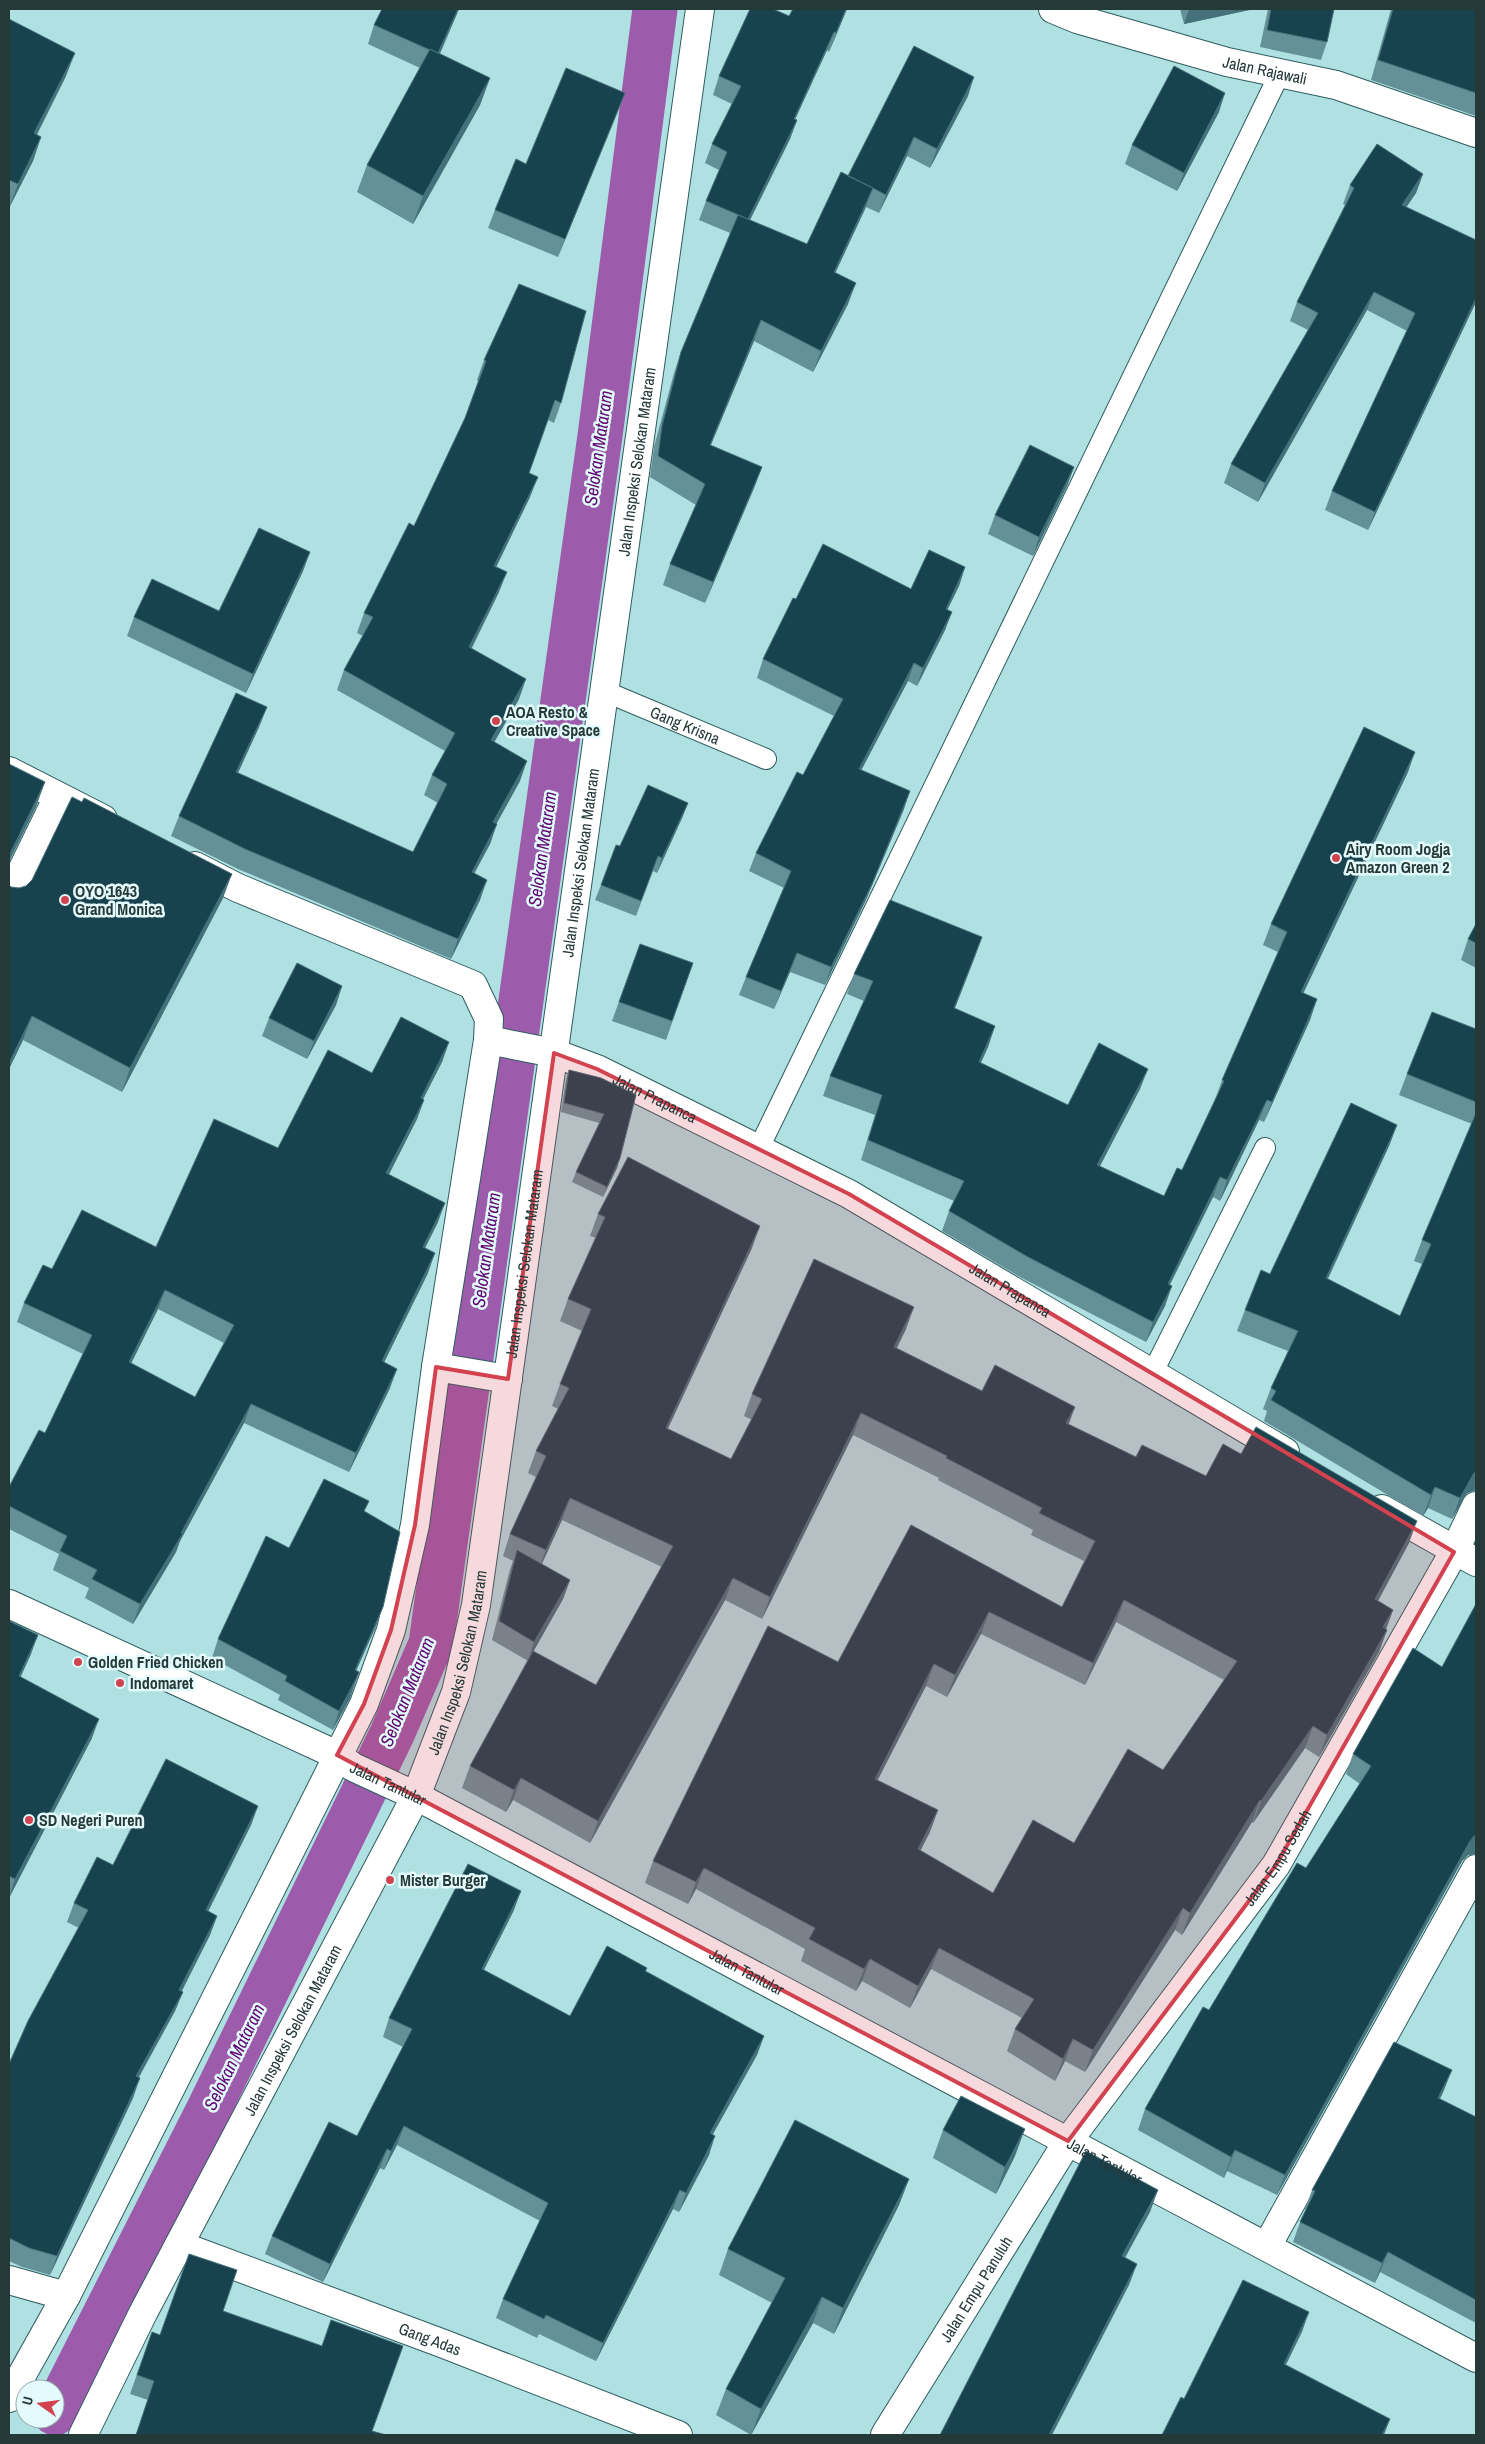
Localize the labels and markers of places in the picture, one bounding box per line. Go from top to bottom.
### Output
place label: AOA Resto & Creative Space [506,701,600,741]
marker: AOA Resto & Creative Space [490,715,502,727]
place label: Airy Room Jogja Amazon Green 2 [1346,838,1451,878]
marker: Airy Room Jogja Amazon Green 2 [1330,852,1342,864]
place label: OYO 1643 Grand Monica [75,880,163,920]
marker: OYO 1643 Grand Monica [59,894,71,906]
place label: Golden Fried Chicken [88,1651,224,1673]
marker: Golden Fried Chicken [72,1656,84,1668]
place label: Indomaret [130,1672,194,1694]
marker: Indomaret [114,1677,126,1689]
place label: SD Negeri Puren [39,1809,143,1831]
marker: SD Negeri Puren [23,1814,35,1826]
place label: Mister Burger [400,1869,486,1891]
marker: Mister Burger [384,1874,396,1886]

